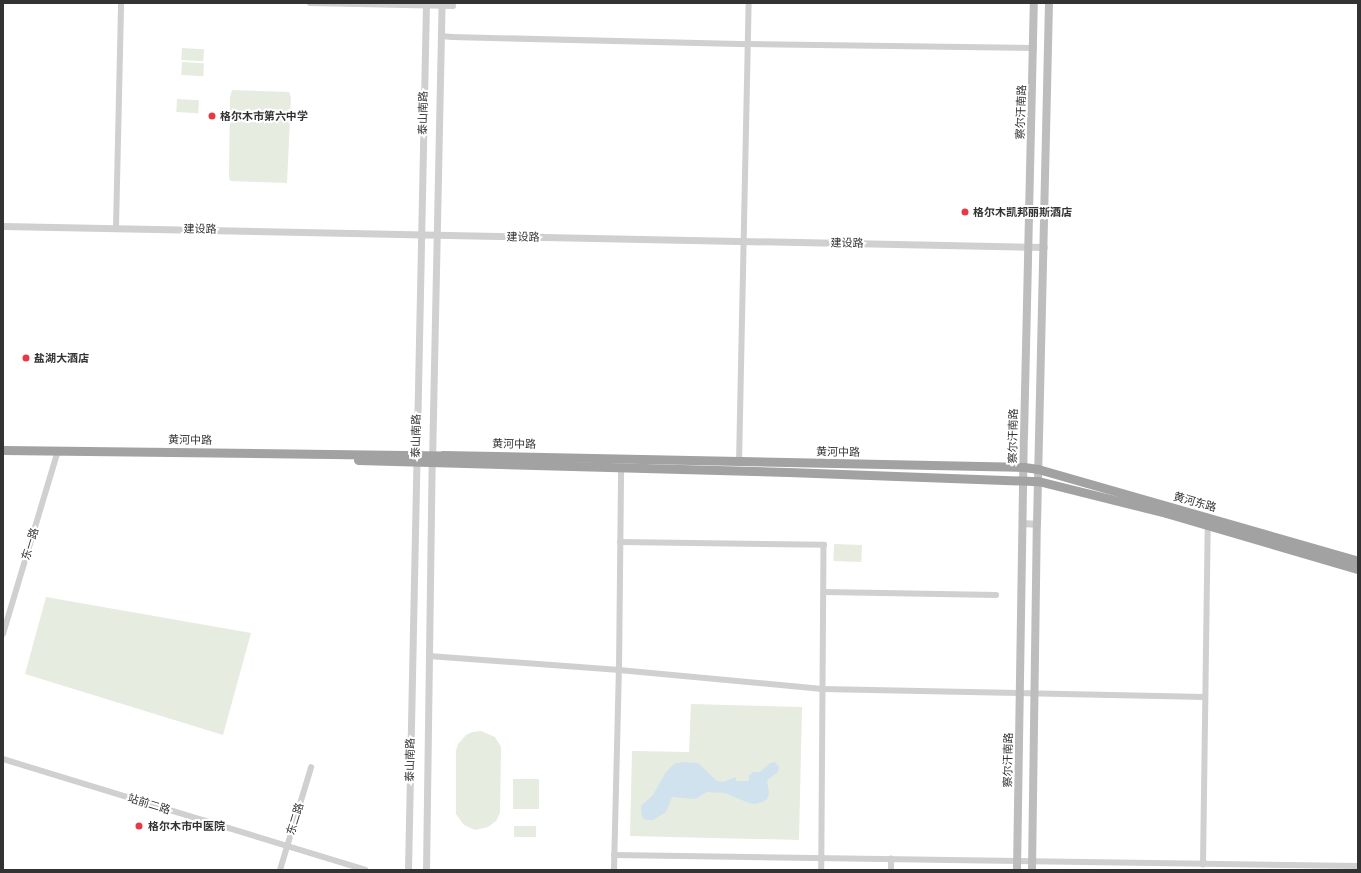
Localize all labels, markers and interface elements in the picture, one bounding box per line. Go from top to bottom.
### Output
street label: 察尔汗南路 [1013,84,1029,140]
street label: 泰山南路 [416,91,430,135]
place label: 格尔木市第六中学 [220,109,308,123]
marker: 格尔木市第六中学 [207,111,217,121]
place label: 格尔木凯邦丽斯酒店 [973,205,1072,219]
marker: 格尔木凯邦丽斯酒店 [960,207,970,217]
street label: 建设路 [183,222,217,236]
street label: 建设路 [506,230,540,244]
street label: 建设路 [830,236,864,250]
place label: 盐湖大酒店 [34,351,89,365]
marker: 盐湖大酒店 [21,353,31,363]
street label: 察尔汗南路 [1006,408,1020,464]
street label: 泰山南路 [409,414,423,458]
street label: 黄河中路 [168,433,212,447]
street label: 黄河中路 [492,437,536,451]
street label: 黄河中路 [816,445,860,459]
street label: 黄河东路 [1172,490,1218,514]
street label: 东一路 [19,526,41,562]
street label: 察尔汗南路 [1001,732,1015,788]
street label: 泰山南路 [403,738,417,782]
street label: 站前二路 [126,791,172,817]
street label: 东二路 [284,801,306,837]
place label: 格尔木市中医院 [148,819,225,833]
marker: 格尔木市中医院 [133,820,145,832]

